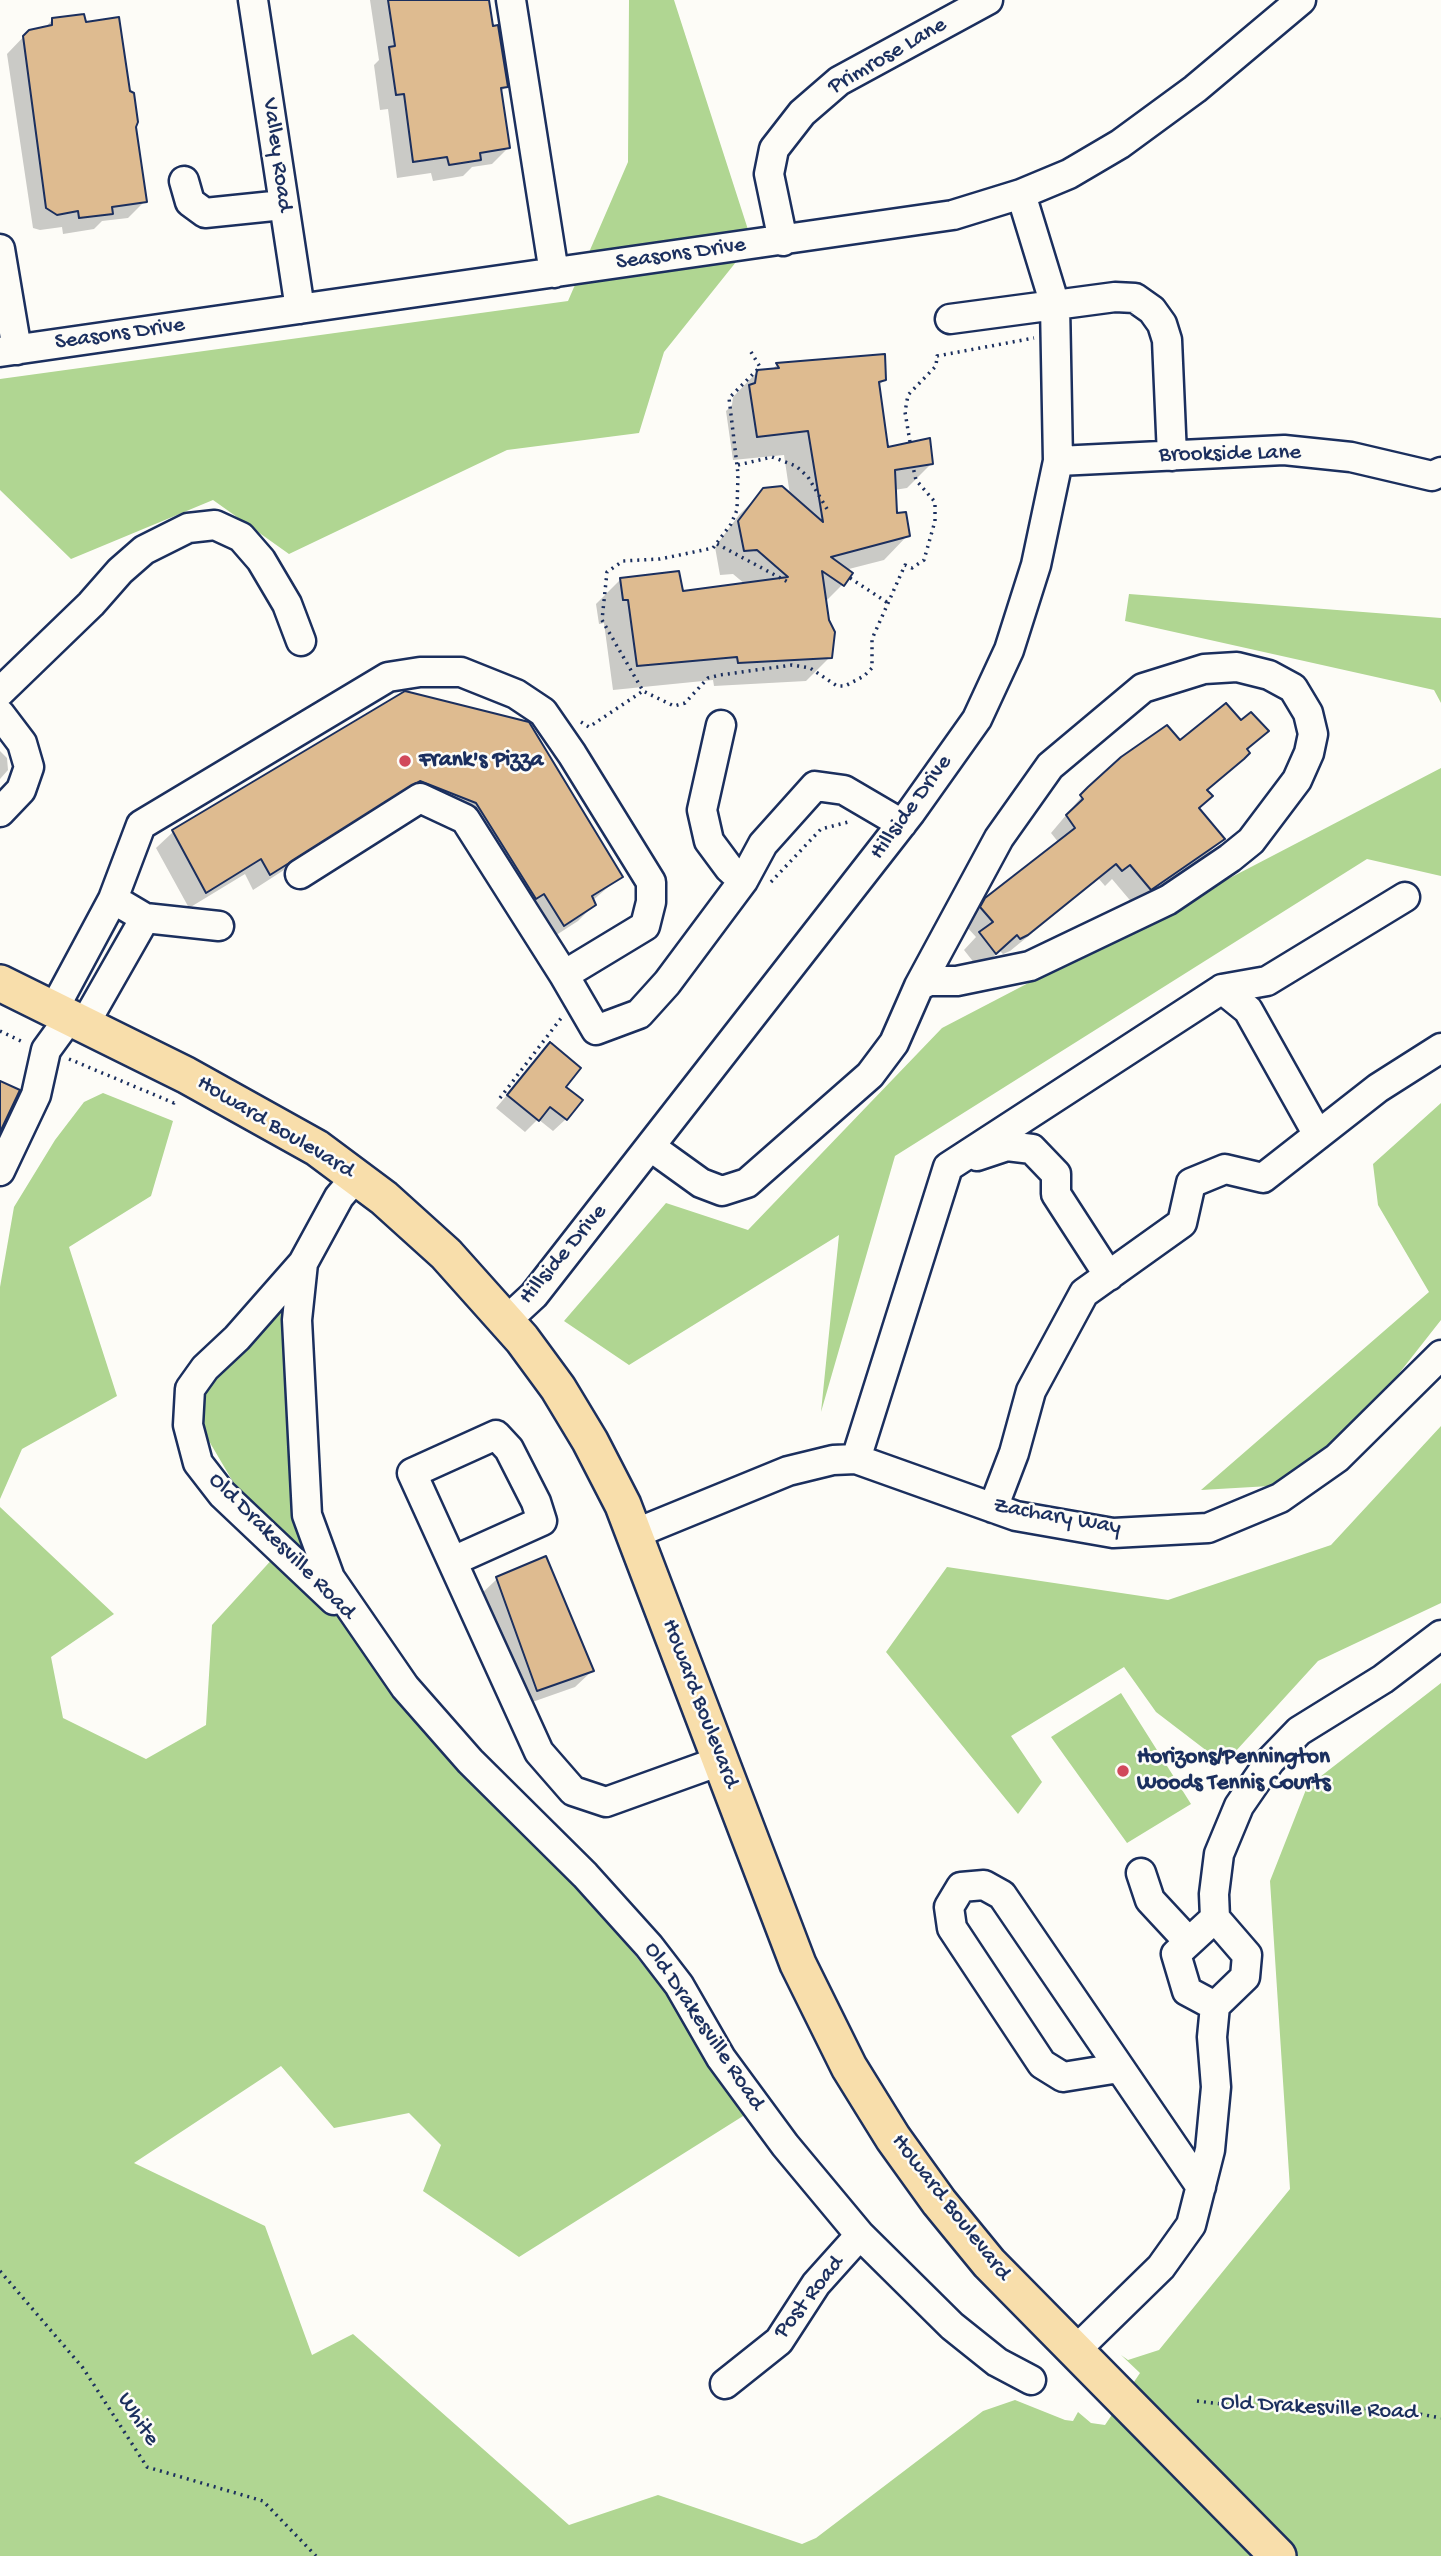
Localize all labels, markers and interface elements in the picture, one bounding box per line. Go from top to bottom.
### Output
street label: Primrose Lane [824,12,952,102]
street label: Valley Road [254,96,298,214]
street label: Seasons Drive [614,232,748,278]
street label: Seasons Drive [53,312,187,358]
street label: Brookside Lane [1159,440,1301,470]
place label: Frank's Pizza [419,747,543,775]
street label: Hillside Drive [865,750,959,866]
marker: Frank's Pizza [397,753,413,769]
street label: Howard Boulevard [191,1070,359,1186]
street label: Hillside Drive [514,1199,614,1311]
street label: Old Drakesville Road [202,1468,360,1626]
street label: Zachary Way [991,1493,1123,1543]
street label: Howard Boulevard [654,1616,744,1792]
place label: Horizons/Pennington Woods Tennis Courts [1137,1744,1330,1798]
marker: Horizons/Pennington Woods Tennis Courts [1115,1763,1131,1779]
street label: Old Drakesville Road [636,1938,770,2116]
street label: Howard Boulevard [884,2129,1016,2287]
street label: Post Road [769,2251,851,2345]
street label: White [110,2388,164,2452]
street label: Old Drakesville Road [1220,2390,1418,2428]

